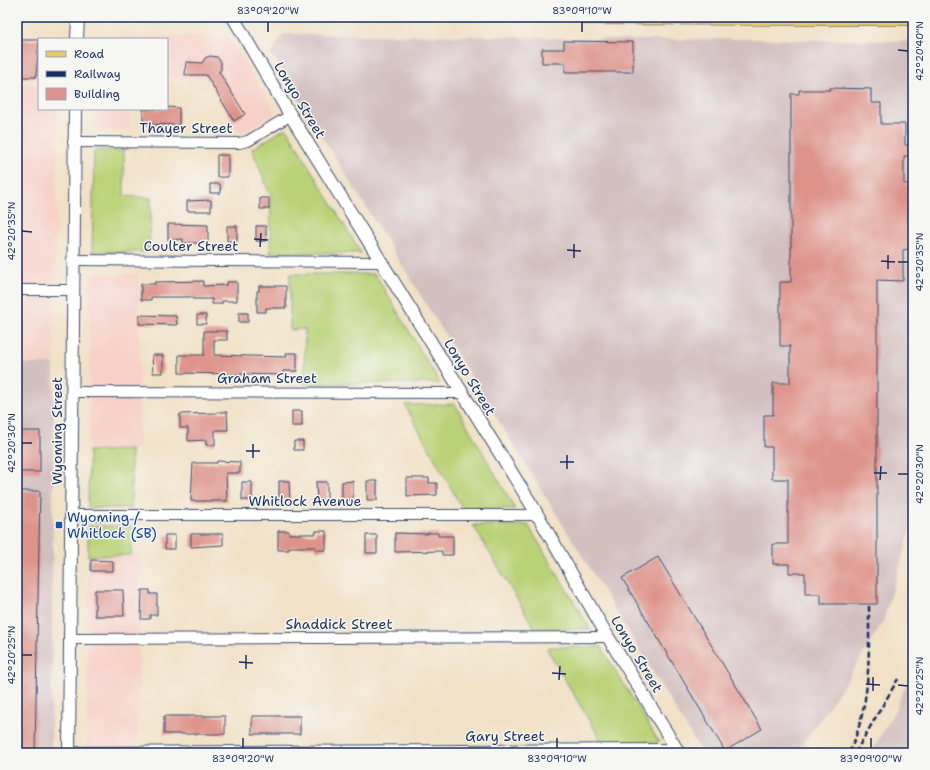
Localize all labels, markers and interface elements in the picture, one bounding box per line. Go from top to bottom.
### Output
text: 83°09'20"W [237,4,299,17]
text: 83°09'10"W [552,4,612,17]
text: 42°20'40"N [913,21,926,81]
legend [38,38,168,110]
text: Road [74,46,105,62]
street label: Lonyo Street [270,58,330,142]
text: Railway [74,66,121,82]
text: Building [74,86,120,102]
street label: Thayer Street [139,119,233,137]
text: 42°20'35"N [5,202,18,260]
text: 42°20'35"N [913,233,926,291]
street label: Coulter Street [144,237,238,255]
street label: Lonyo Street [440,335,500,419]
street label: Graham Street [217,369,317,387]
street label: Wyoming Street [48,377,66,485]
text: 42°20'30"N [5,413,18,473]
text: 42°20'30"N [913,444,926,504]
street label: Whitlock Avenue [249,492,362,510]
place label: Wyoming / Whitlock (SB) [67,508,157,542]
marker: Wyoming / Whitlock (SB) [54,520,64,530]
street label: Lonyo Street [607,612,667,696]
street label: Shaddick Street [285,615,393,633]
text: 42°20'25"N [5,626,18,684]
text: 42°20'25"N [913,657,926,715]
street label: Gary Street [465,727,545,745]
text: 83°09'20"W [212,752,274,765]
text: 83°09'10"W [527,752,587,765]
text: 83°09'00"W [840,752,903,765]

